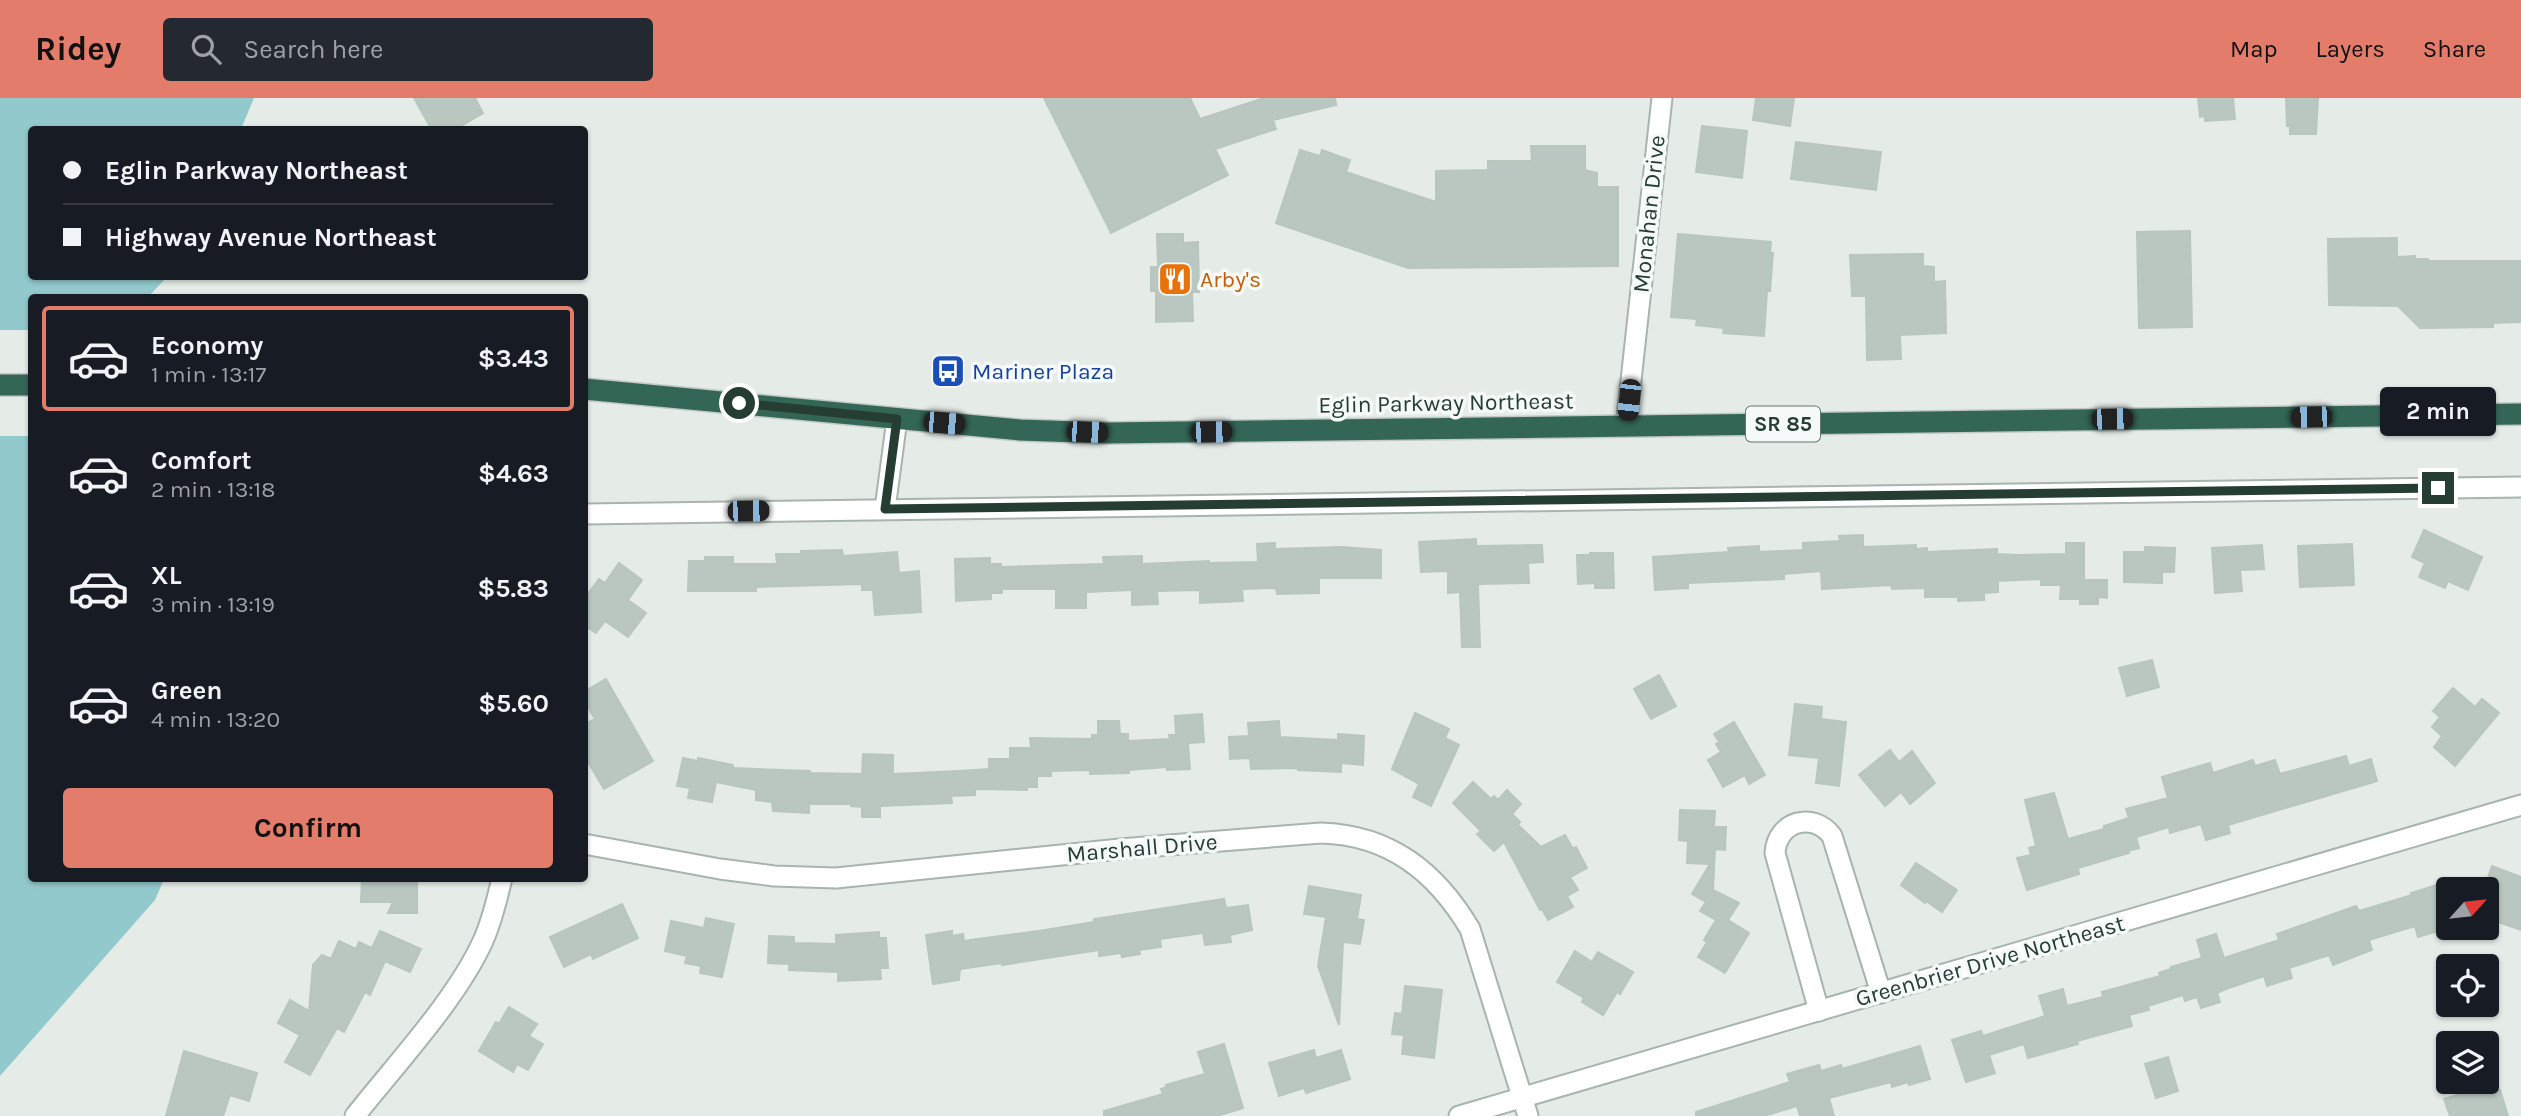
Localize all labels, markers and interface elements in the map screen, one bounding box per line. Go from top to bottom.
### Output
search box [163,18,653,81]
text: Ridey [35,30,121,68]
icon: search [187,30,225,68]
text: Search here [243,34,383,65]
text: Map [2230,35,2278,63]
text: Layers [2316,35,2385,63]
text: Share [2423,35,2486,63]
street label: Monahan Drive [1627,134,1671,294]
text: Eglin Parkway Northeast [105,155,408,186]
text: Highway Avenue Northeast [105,222,437,253]
restaurant icon: Arby's [1156,260,1194,298]
place label: Arby's [1200,266,1261,293]
icon: car [67,327,130,390]
text: Economy [151,330,263,361]
text: $3.43 [478,343,549,374]
bus stop icon: Mariner Plaza [929,352,967,390]
place label: Mariner Plaza [972,358,1114,385]
text: 1 min · 13:17 [151,361,266,388]
car [1617,378,1642,422]
callout: 2 min [2380,386,2496,436]
route start [723,387,755,419]
street label: Eglin Parkway Northeast [1318,387,1574,419]
text: 2 min [2406,398,2470,425]
road number: SR 85 [1746,406,1820,442]
car [2290,406,2333,428]
car [2091,408,2134,430]
car [923,411,966,435]
car [1066,421,1109,443]
car [1190,421,1233,443]
icon: car [67,442,130,505]
text: Comfort [151,445,252,476]
text: $4.63 [478,458,549,489]
route end [2422,472,2454,504]
text: 2 min · 13:18 [151,476,275,503]
car [727,500,770,522]
icon: car [67,557,130,620]
text: XL [151,560,182,591]
text: $5.83 [477,573,549,604]
text: 3 min · 13:19 [151,591,275,618]
icon: car [67,672,130,735]
text: Green [151,675,223,706]
text: $5.60 [478,688,549,719]
text: 4 min · 13:20 [151,706,280,733]
button: Confirm [63,788,553,868]
street label: Marshall Drive [1066,828,1218,868]
north arrow [2436,877,2499,940]
map controls [2436,877,2499,1094]
street label: Greenbrier Drive Northeast [1852,910,2128,1012]
button: locate [2436,954,2499,1017]
button: layers [2436,1031,2499,1094]

